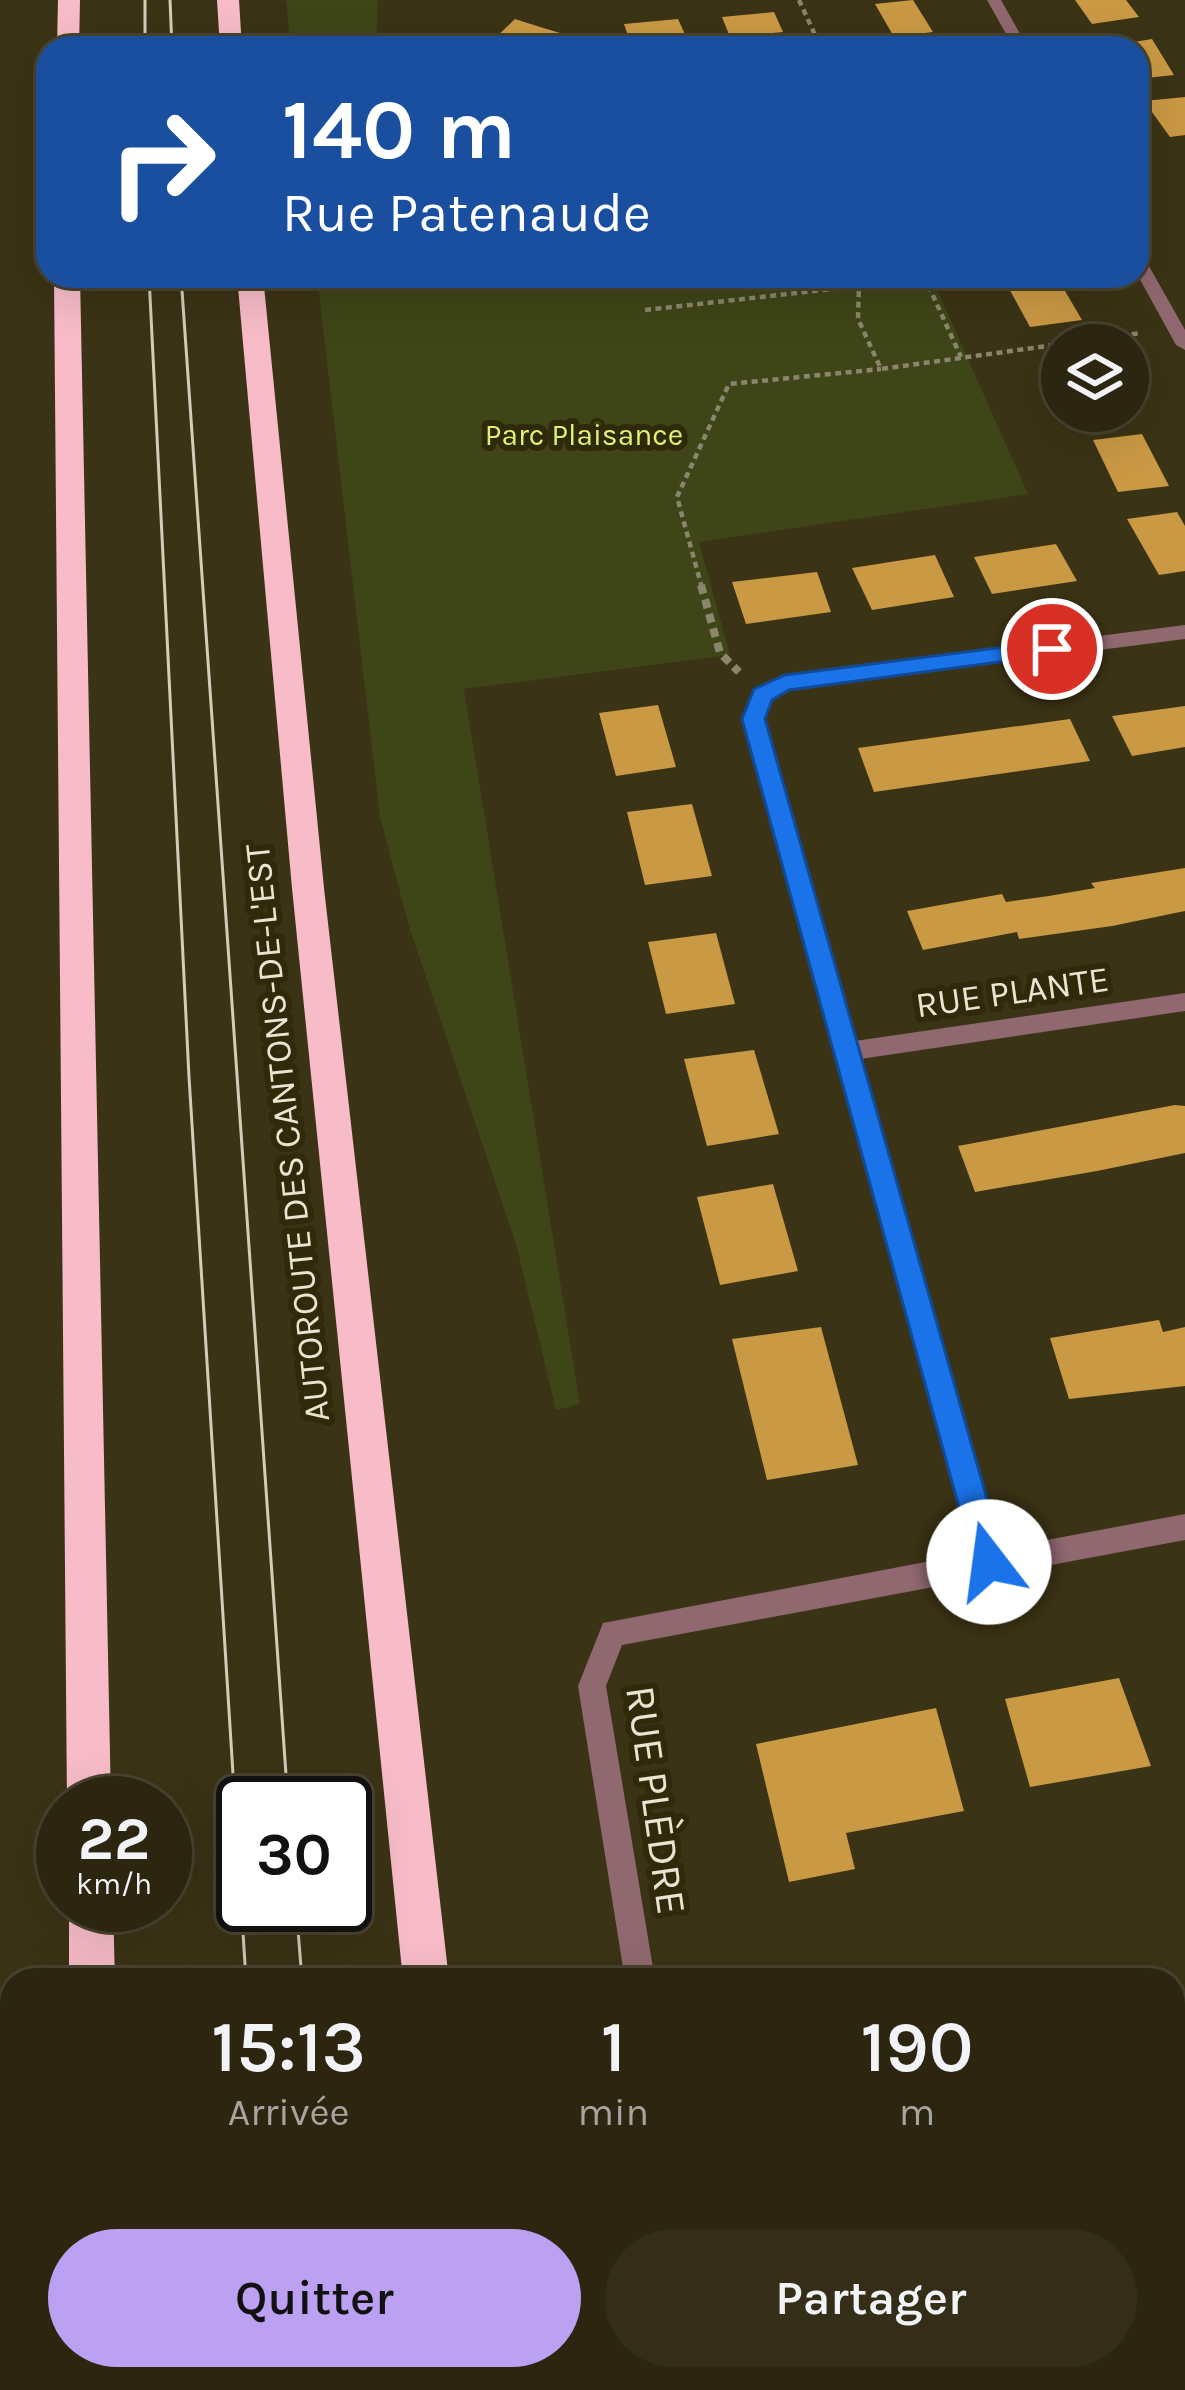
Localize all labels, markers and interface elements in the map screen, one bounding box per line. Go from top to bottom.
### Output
text: 140 m [282,81,516,179]
icon: right [84,84,240,240]
text: Rue Patenaude [282,181,651,245]
map controls [1041,324,1149,432]
button: layers [1041,324,1149,432]
park label: Parc Plaisance [485,417,683,453]
pin [1001,598,1103,700]
icon: arrive [1019,616,1085,682]
street label: AUTOROUTE DES CANTONS-DE-L'EST [236,842,338,1424]
street label: RUE PLANTE [913,958,1111,1026]
position arrow [926,1499,1052,1625]
street label: RUE PLÈDRE [615,1683,698,1918]
speed limit sign: 30 [216,1776,372,1932]
text: 22 [78,1804,150,1874]
text: km/h [76,1866,152,1902]
text: 15:13 [211,2005,366,2089]
text: 1 [601,2005,626,2089]
text: 190 [860,2005,974,2089]
text: Arrivée [228,2089,350,2135]
text: min [577,2089,649,2135]
text: m [899,2089,935,2135]
button: Quitter [48,2229,581,2367]
button: Partager [605,2229,1137,2367]

